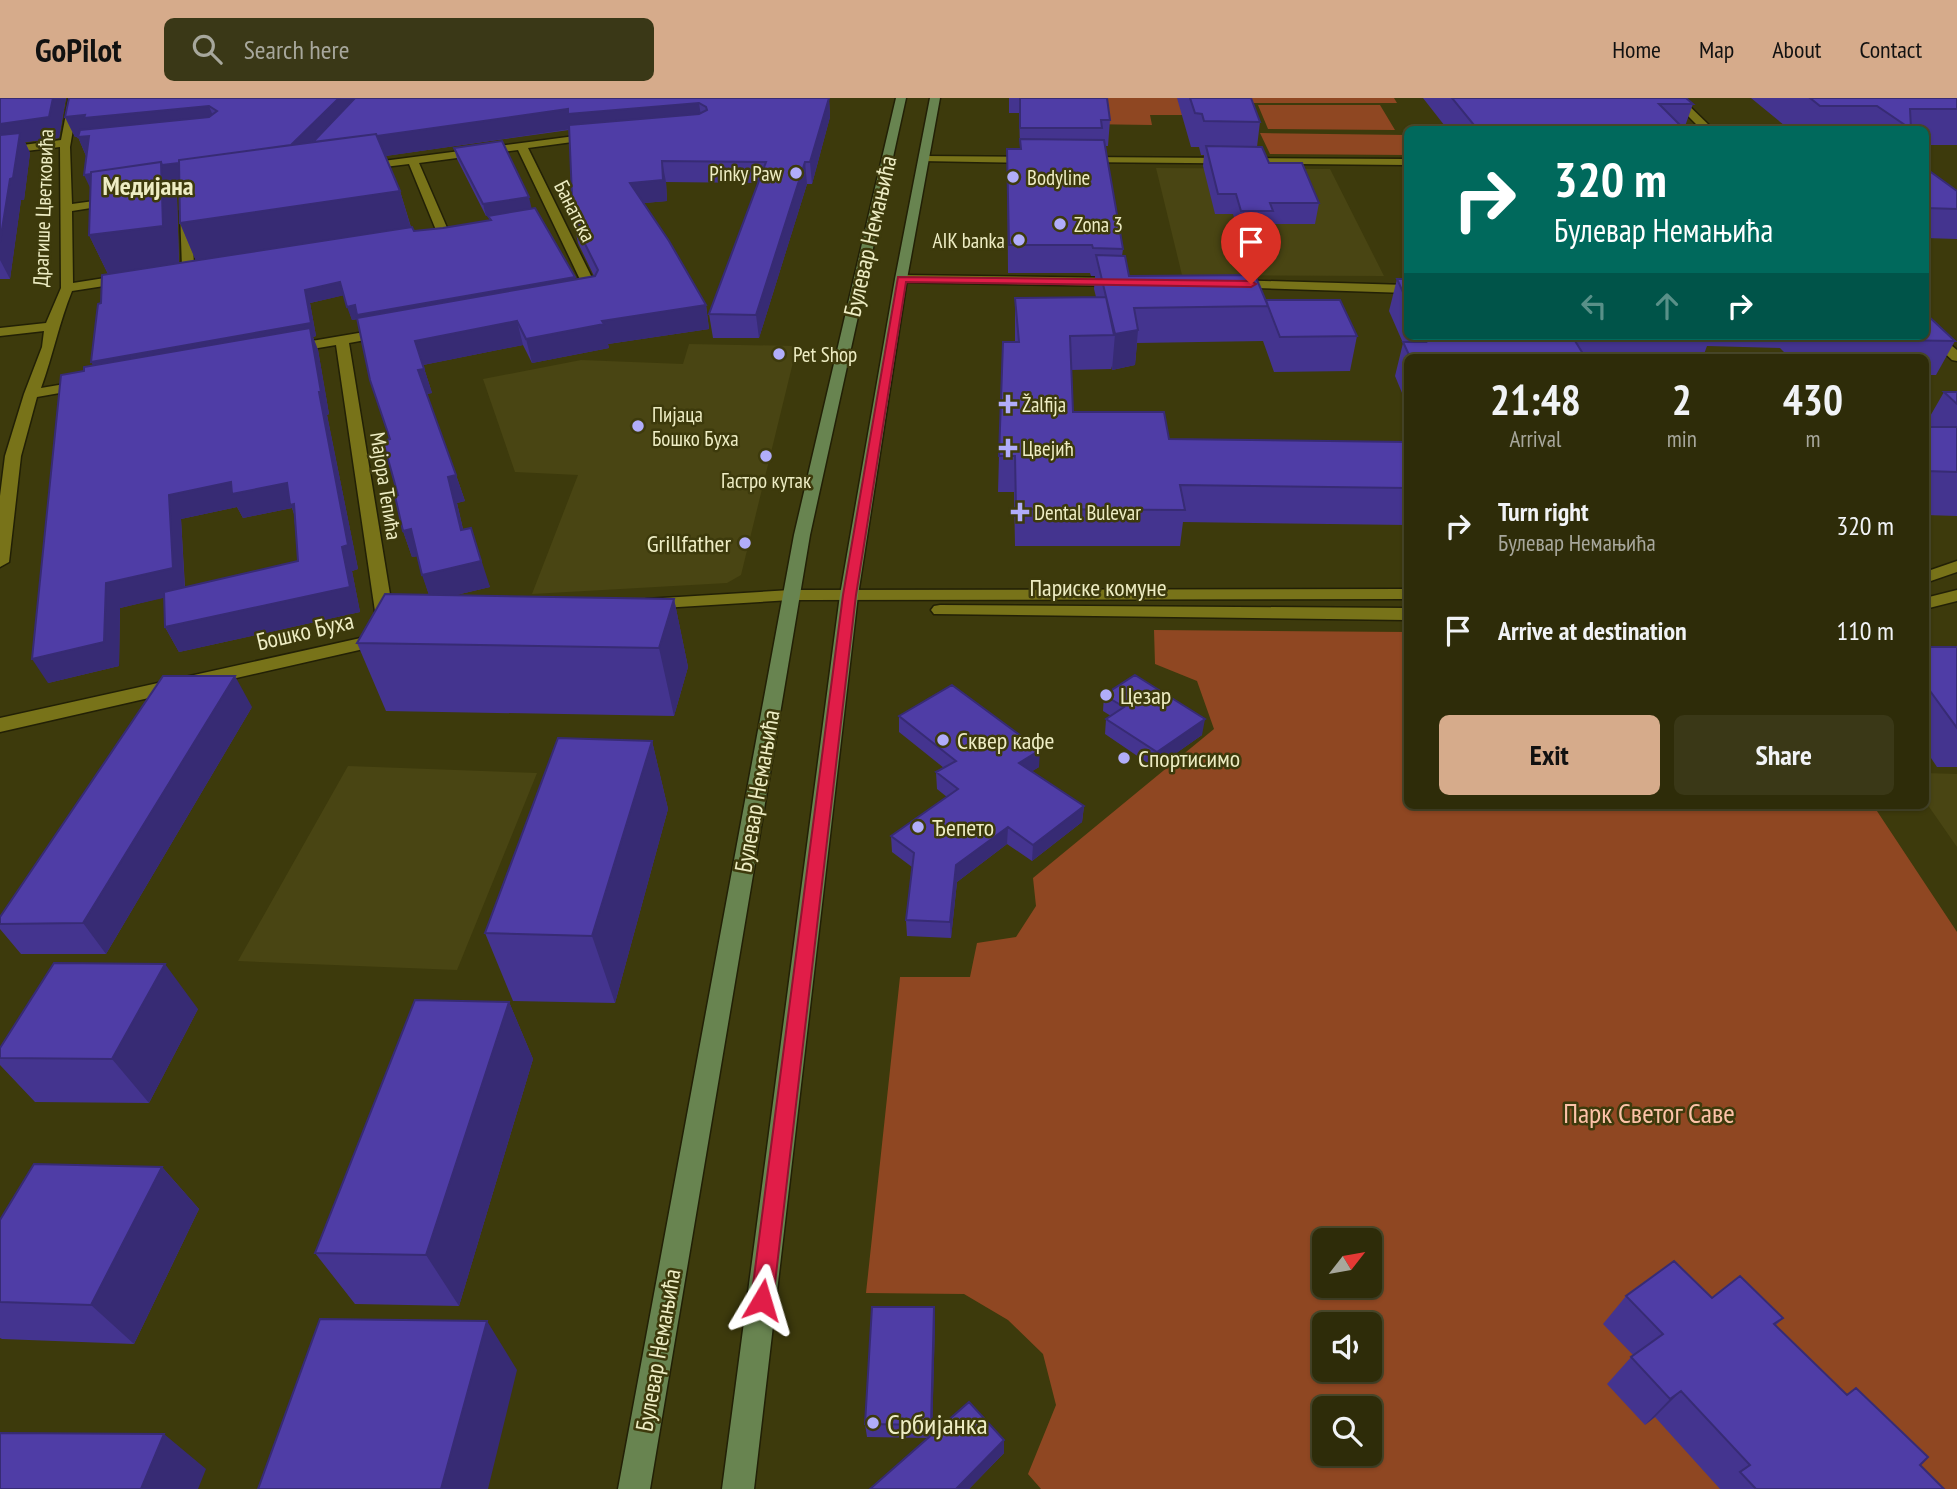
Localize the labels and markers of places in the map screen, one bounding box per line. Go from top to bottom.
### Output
place label: Pinky Paw [709,160,783,187]
place label: Bodyline [1027,164,1090,191]
marker: Pinky Paw [788,165,804,181]
marker: Bodyline [1005,169,1021,185]
place label: Zona 3 [1074,211,1123,238]
pin [1221,212,1281,284]
marker: Zona 3 [1052,216,1068,232]
place label: AIK banka [933,227,1005,254]
marker: AIK banka [1011,232,1027,248]
place label: Pet Shop [793,341,857,368]
marker: Pet Shop [771,346,787,362]
place label: Žalfija [1022,391,1066,418]
marker: Žalfija [1000,396,1016,412]
place label: Пијаца Бошко Буха [652,401,739,452]
marker: Пијаца Бошко Буха [630,418,646,434]
place label: Цвејић [1022,435,1074,462]
marker: Цвејић [1000,440,1016,456]
marker: Гастро кутак [758,448,774,464]
place label: Гастро кутак [721,467,811,494]
place label: Dental Bulevar [1034,499,1141,526]
marker: Dental Bulevar [1012,504,1028,520]
place label: Grillfather [647,528,731,559]
marker: Grillfather [737,535,753,551]
place label: Цезар [1120,680,1171,711]
marker: Цезар [1098,687,1114,703]
place label: Сквер кафе [957,725,1054,756]
marker: Сквер кафе [935,732,951,748]
place label: Спортисимо [1138,743,1240,774]
marker: Спортисимо [1116,750,1132,766]
place label: Ђепето [932,812,994,843]
marker: Ђепето [910,819,926,835]
place label: Србијанка [887,1405,988,1442]
marker: Србијанка [865,1415,881,1431]

